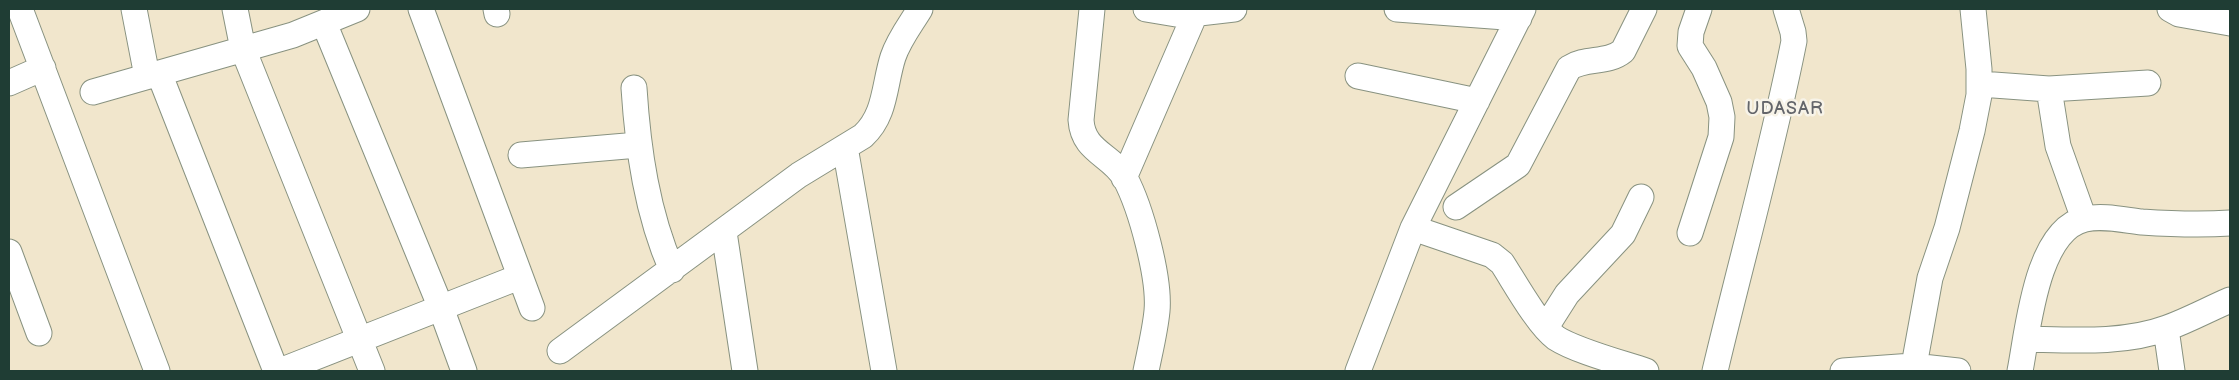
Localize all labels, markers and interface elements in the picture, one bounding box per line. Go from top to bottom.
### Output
district label: UDASAR [1746,98,1824,120]

